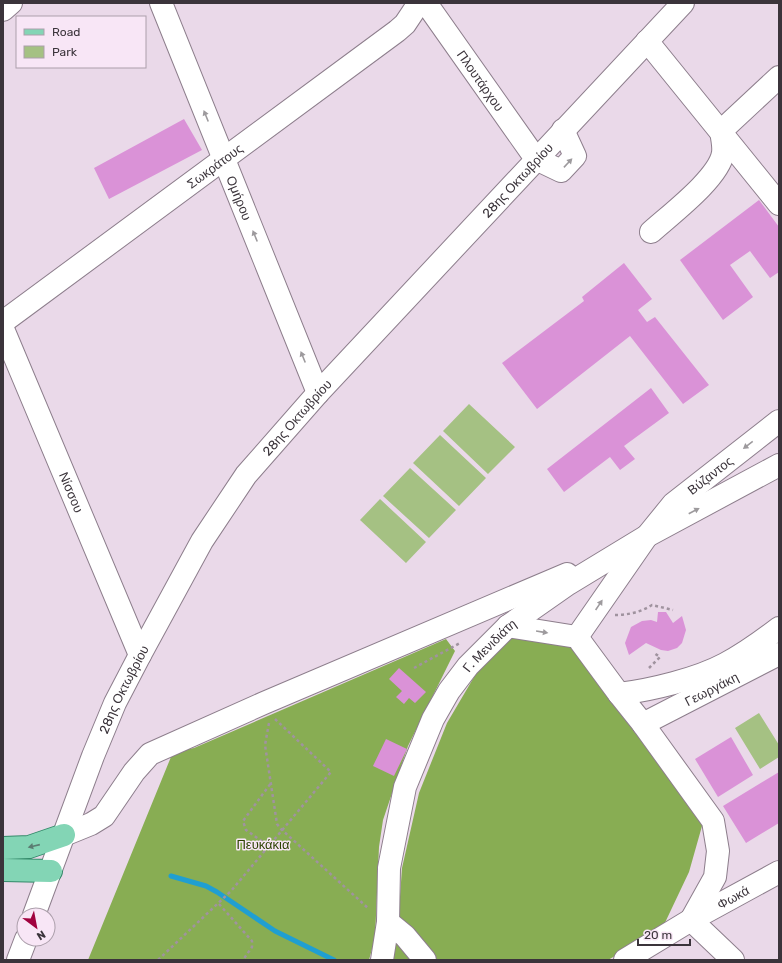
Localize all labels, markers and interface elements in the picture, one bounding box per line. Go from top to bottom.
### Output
legend [16,16,146,68]
text: Road [52,25,80,39]
text: Park [52,45,78,59]
street label: Πλουτάρχου [454,47,507,114]
one-way arrow [203,110,209,121]
street label: Σωκράτους [184,140,245,191]
street label: 28ης Οκτωβρίου [479,140,556,220]
one-way arrow [563,158,573,168]
street label: Ομήρου [224,173,255,222]
one-way arrow [251,230,257,242]
one-way arrow [300,351,306,362]
street label: 28ης Οκτωβρίου [259,376,334,458]
one-way arrow [743,441,754,449]
street label: Βύζαντος [684,453,735,497]
street label: Νίσσου [56,470,87,515]
one-way arrow [688,507,699,514]
one-way arrow [595,600,603,610]
street label: Γ. Μενιδιάτη [459,615,519,675]
one-way arrow [536,629,549,635]
street label: 28ης Οκτωβρίου [96,643,151,736]
street label: Γεωργάκη [682,669,741,709]
park label: Πευκάκια [236,837,290,852]
one-way arrow [28,843,40,849]
street label: Φωκά [714,882,752,912]
north arrow [16,907,56,947]
scale bar [638,921,690,947]
text: N [34,927,48,943]
text: 20 m [644,928,672,942]

